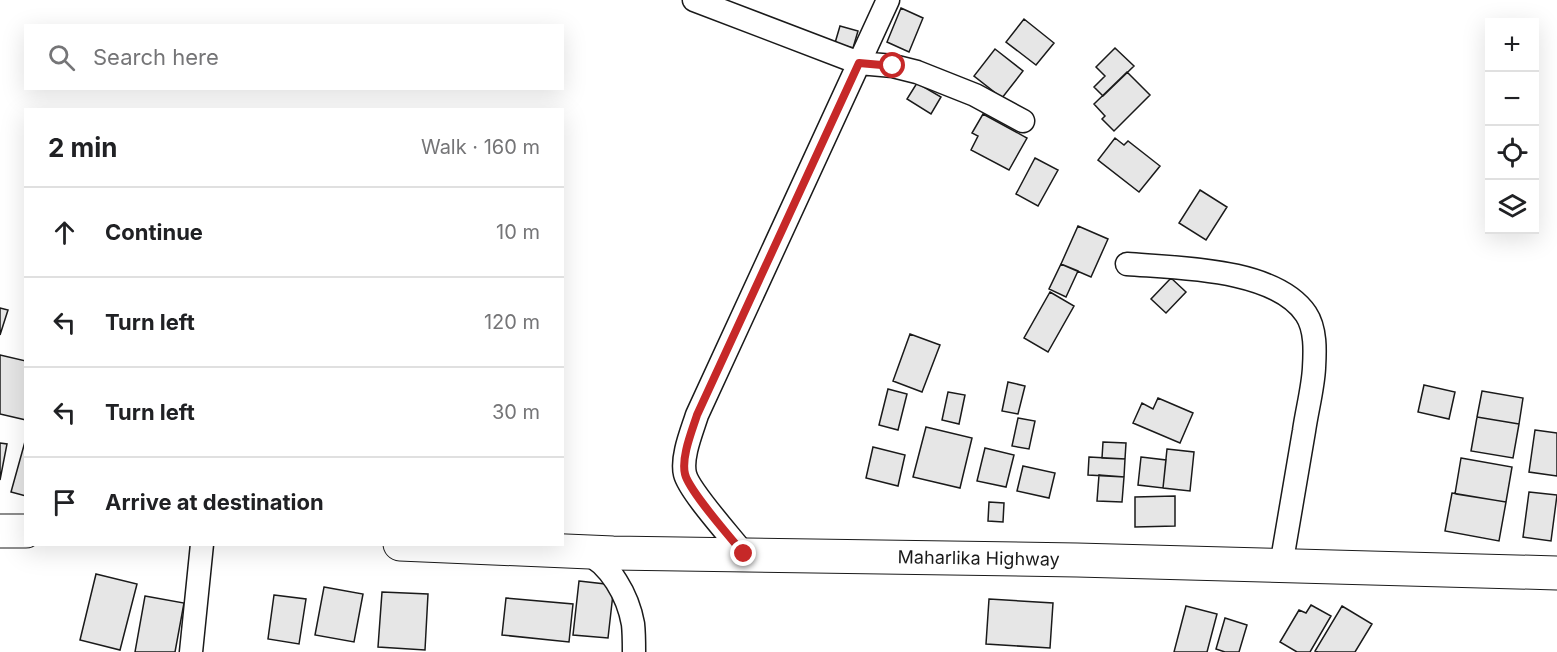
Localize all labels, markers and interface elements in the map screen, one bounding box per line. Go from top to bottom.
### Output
map controls [1485,18,1539,234]
button: + [1485,18,1539,72]
search box [24,24,564,90]
icon: search [45,41,78,74]
text: Search here [93,44,219,70]
route start [879,52,905,78]
button: − [1485,72,1539,126]
button: locate [1485,126,1539,180]
text: 2 min [48,132,118,163]
text: Walk · 160 m [421,135,540,159]
button: layers [1485,180,1539,234]
icon: ahead [48,216,81,249]
text: Continue [105,219,203,245]
text: 10 m [496,220,540,244]
icon: left [48,306,81,339]
text: Turn left [105,309,195,335]
text: 120 m [484,310,540,334]
icon: left [48,396,81,429]
text: Turn left [105,399,195,425]
text: 30 m [492,400,540,424]
icon: arrive [48,486,81,519]
text: Arrive at destination [105,489,324,515]
route end [730,540,756,566]
street label: Maharlika Highway [898,546,1060,570]

